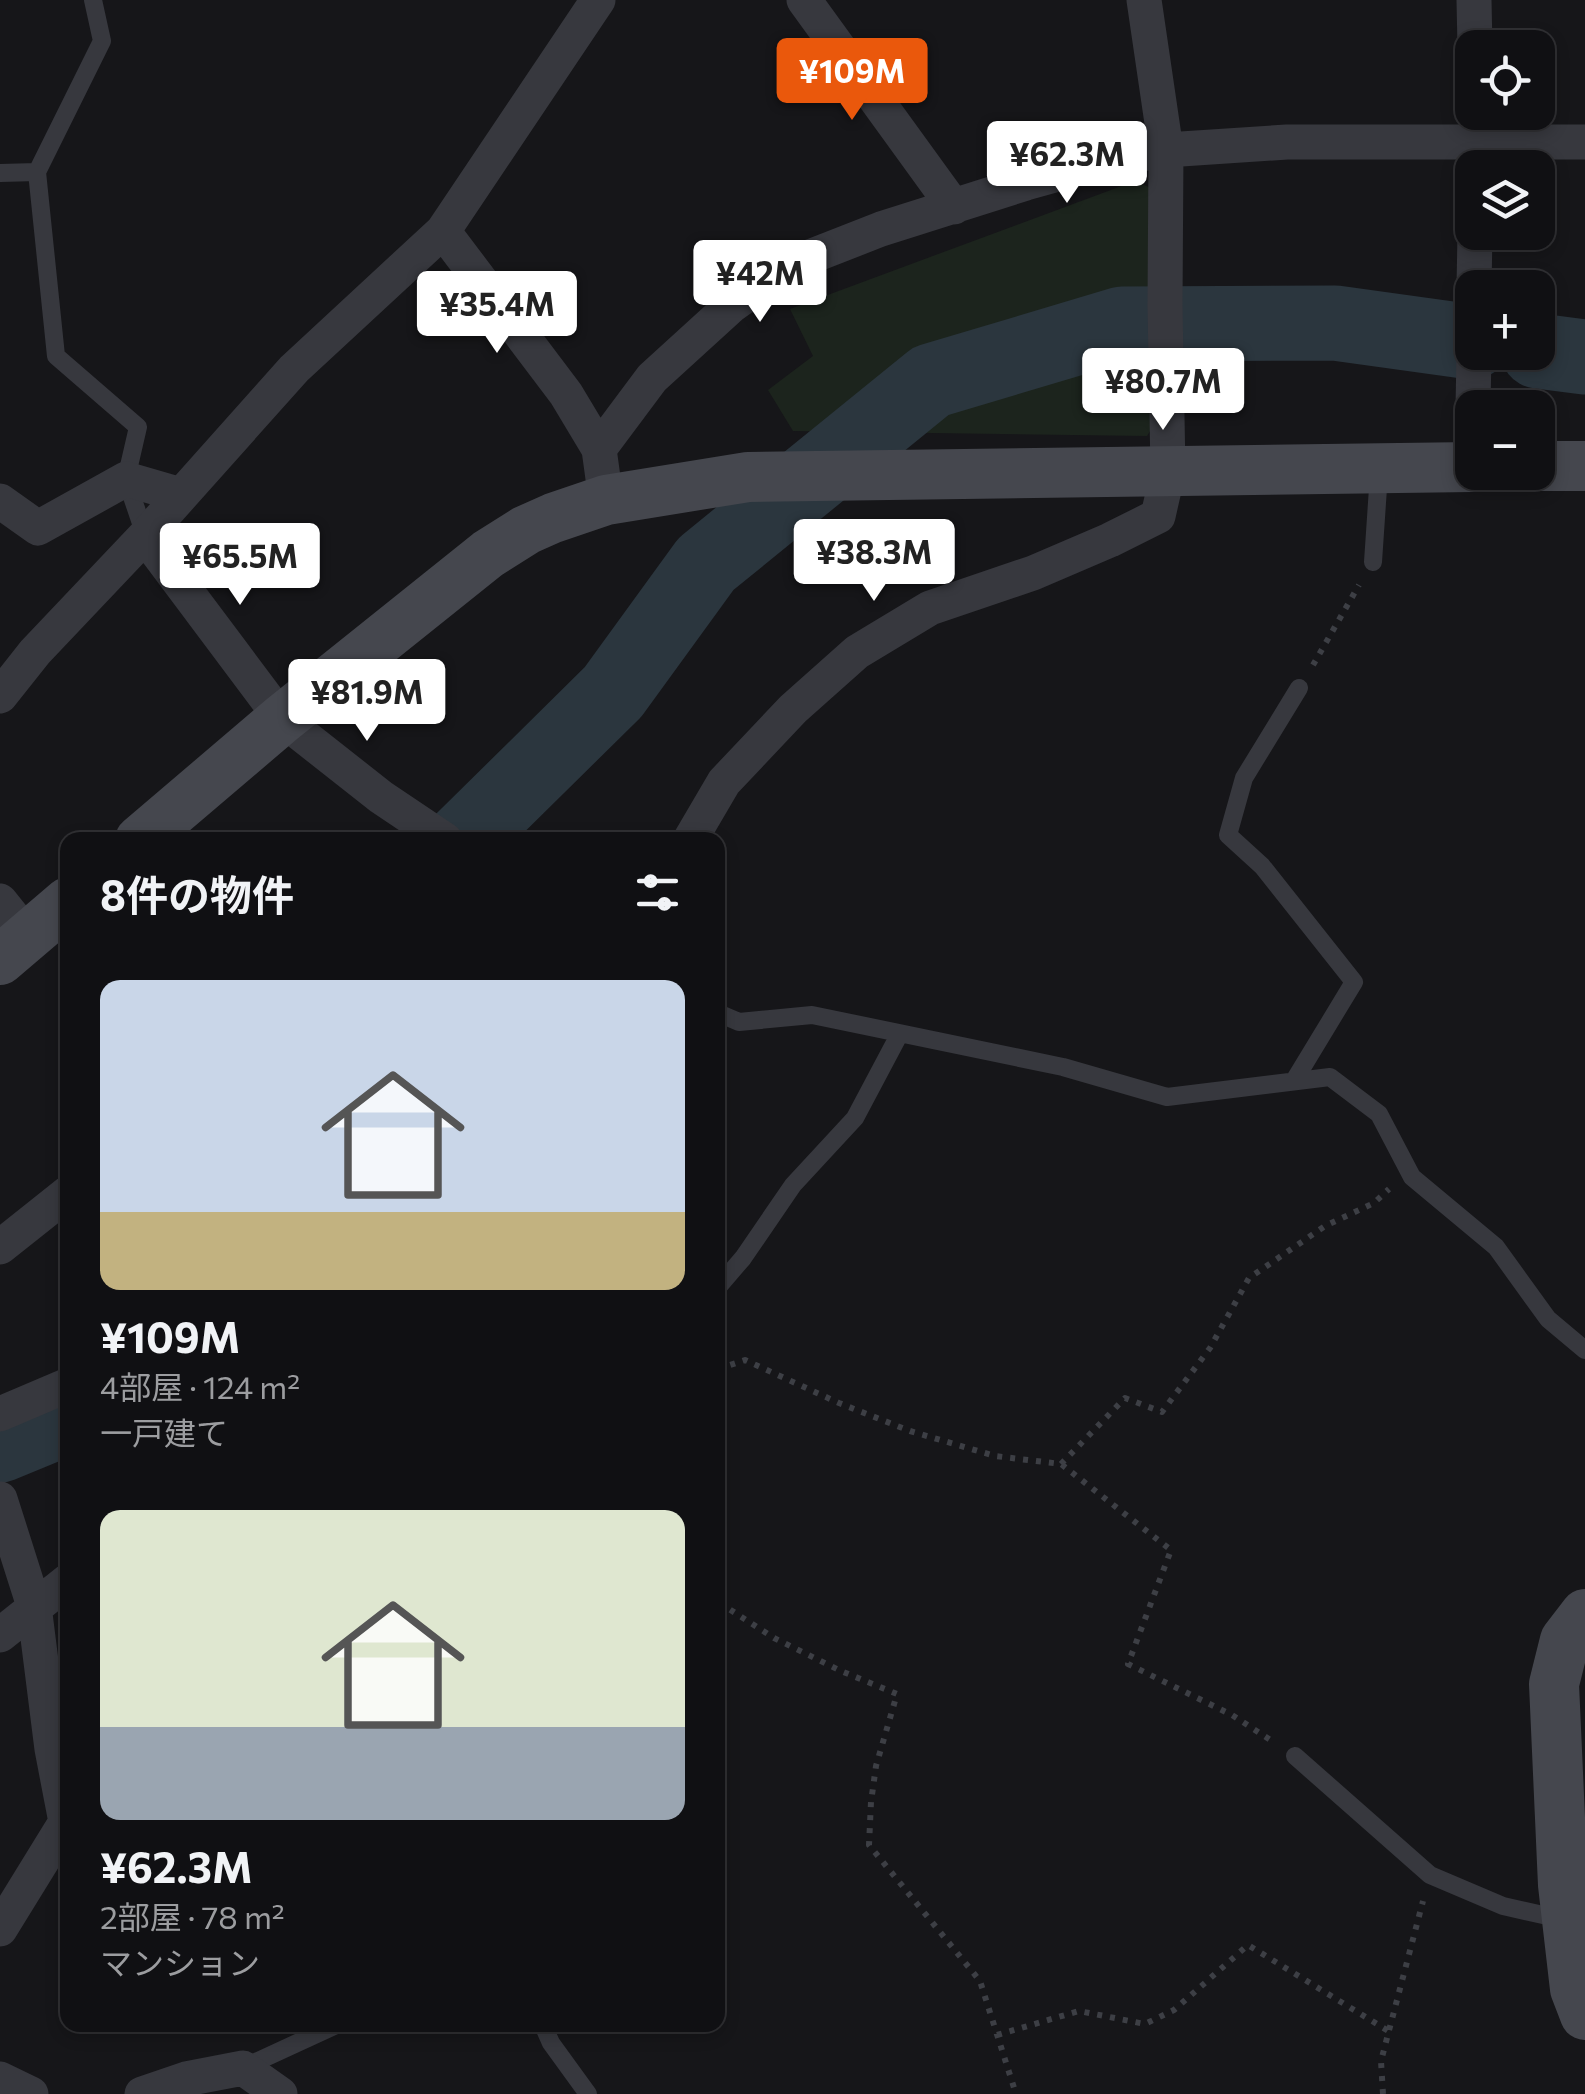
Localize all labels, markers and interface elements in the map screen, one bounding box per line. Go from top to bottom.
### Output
map controls [1455,30,1555,490]
button: locate [1455,30,1555,130]
pin: ¥109M [782,38,922,123]
text: ¥109M [799,50,905,90]
pin: ¥62.3M [986,121,1148,206]
text: ¥62.3M [1009,133,1125,173]
button: layers [1455,150,1555,250]
pin: ¥42M [701,240,819,325]
text: ¥42M [715,252,805,292]
button: + [1455,270,1555,370]
pin: ¥35.4M [416,271,578,356]
text: ¥35.4M [439,283,555,323]
pin: ¥80.7M [1082,348,1244,433]
text: ¥80.7M [1104,360,1222,400]
button: − [1455,390,1555,490]
pin: ¥38.3M [793,519,955,604]
pin: ¥65.5M [159,523,321,608]
text: ¥38.3M [816,531,932,571]
text: ¥65.5M [182,535,298,575]
pin: ¥81.9M [286,659,448,744]
text: ¥81.9M [310,671,424,711]
icon: filters [630,865,685,920]
text: 8件の物件 [100,868,294,920]
icon: home [303,1045,483,1225]
text: ¥109M [100,1310,240,1362]
text: 4部屋 · 124 m² [100,1366,300,1406]
text: 一戸建て [100,1412,228,1452]
icon: home [303,1575,483,1755]
text: ¥62.3M [100,1840,252,1892]
text: 2部屋 · 78 m² [100,1896,285,1936]
text: マンション [100,1942,260,1982]

